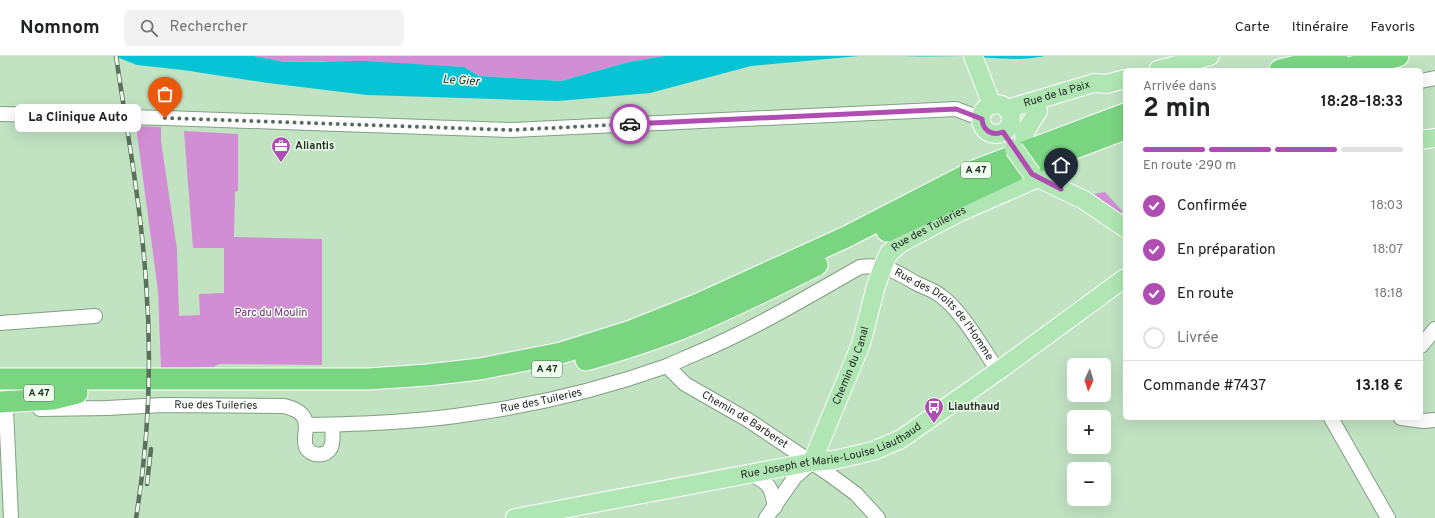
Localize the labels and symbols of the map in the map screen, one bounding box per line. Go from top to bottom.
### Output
water label: Le Gier [442,72,481,90]
pin [148,77,182,118]
street label: Rue de la Paix [1022,77,1092,111]
callout: La Clinique Auto [15,104,141,132]
courier [610,104,650,144]
office icon: Aliantis [270,135,292,163]
place label: Aliantis [295,139,334,153]
pin [1044,148,1078,189]
road number: A 47 [961,162,991,178]
street label: Rue des Tuileries [889,203,968,255]
street label: Rue des Droits de l'Homme [892,265,996,363]
park label: Parc du Moulin [235,306,307,320]
street label: Chemin du Canal [829,325,872,407]
north arrow [1067,358,1111,402]
road number: A 47 [532,361,562,377]
road number: A 47 [24,385,54,401]
street label: Rue des Tuileries [499,385,584,416]
street label: Chemin de Barberet [699,388,791,452]
bus stop icon: Liauthaud [923,396,945,424]
street label: Rue des Tuileries [174,398,257,413]
place label: Liauthaud [948,400,999,414]
street label: Rue Joseph et Marie-Louise Liauthaud [739,420,924,482]

